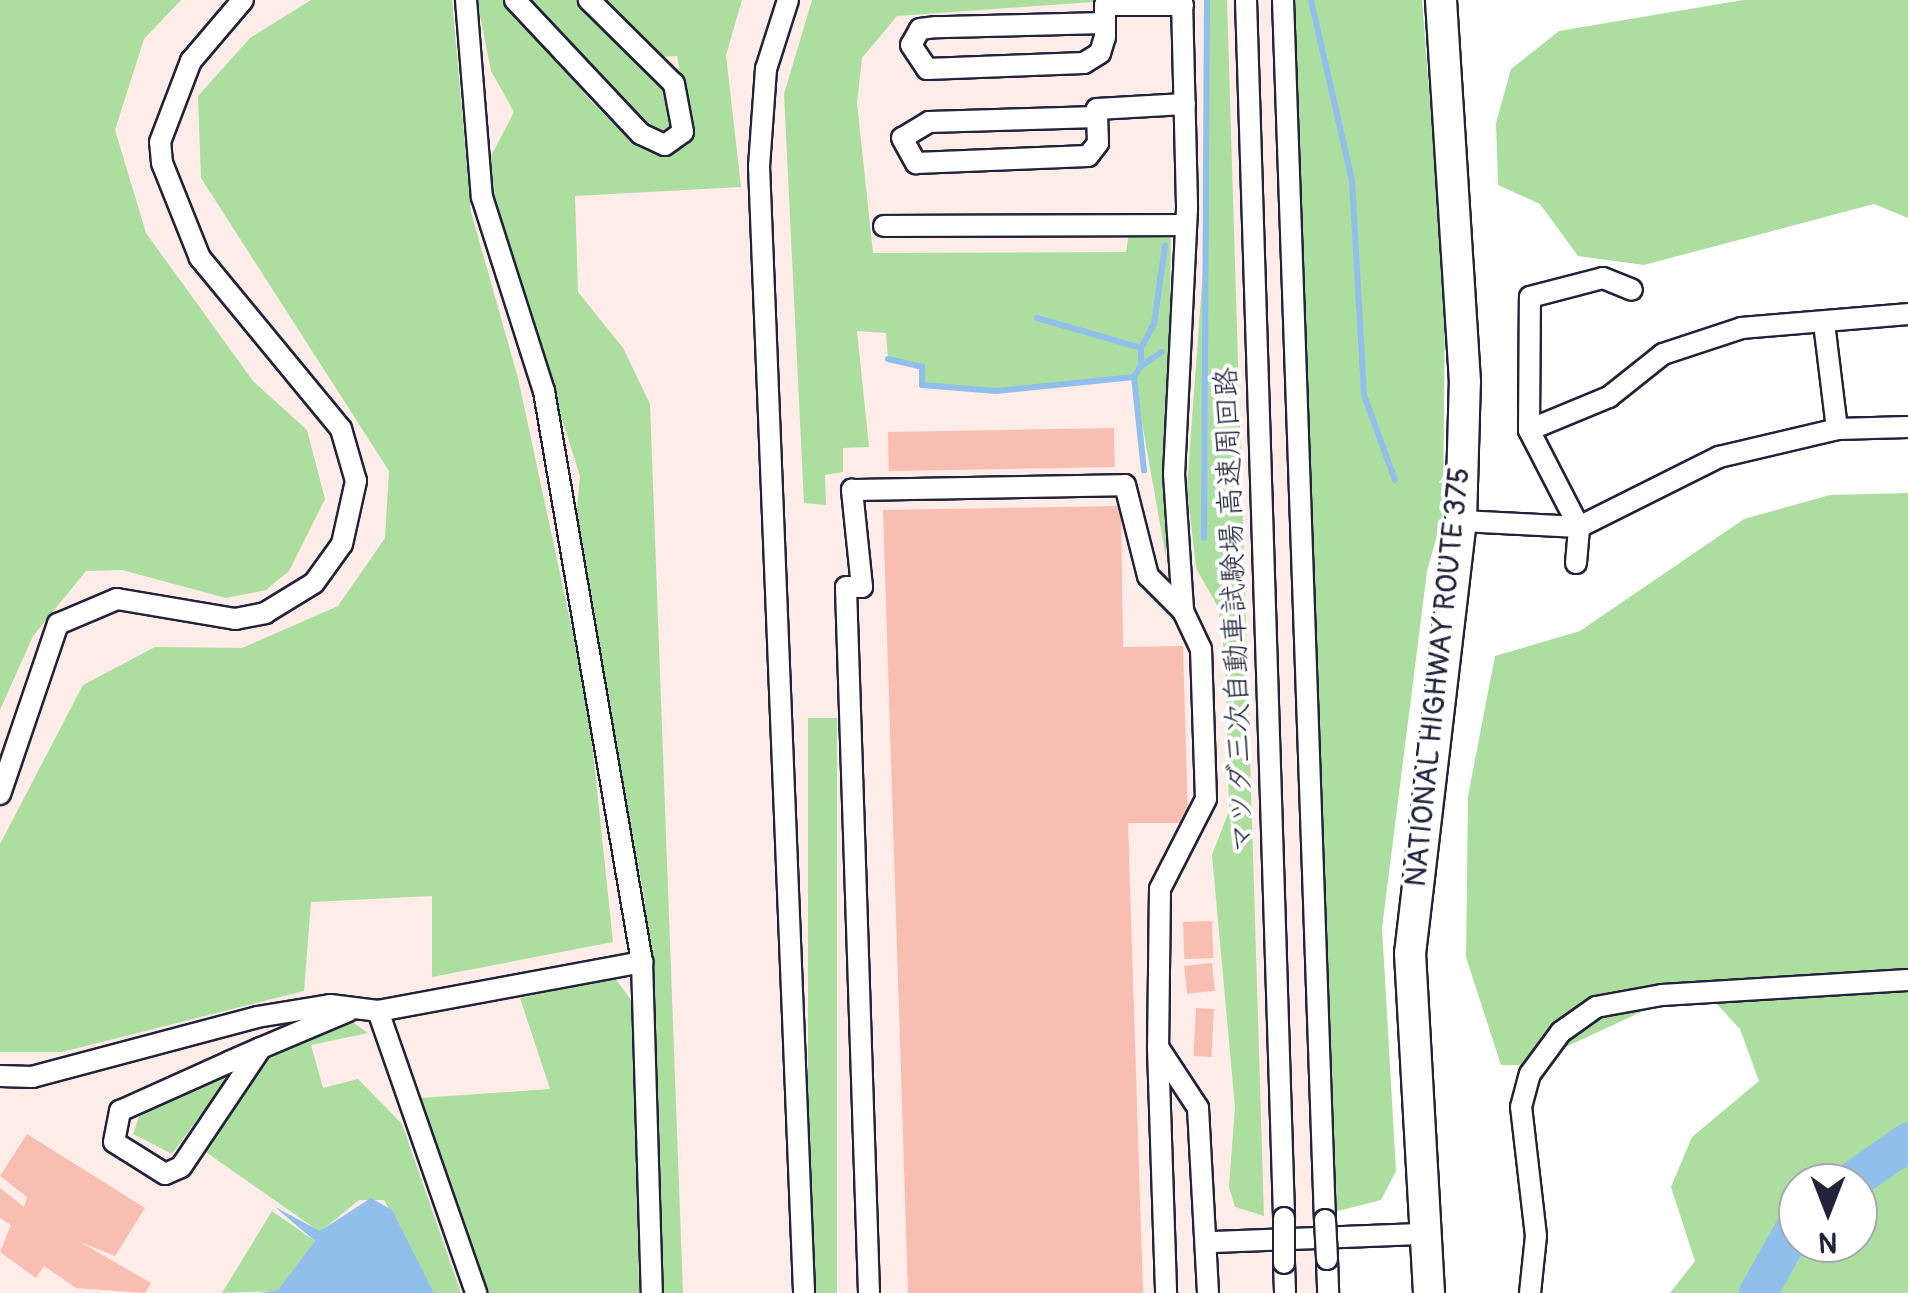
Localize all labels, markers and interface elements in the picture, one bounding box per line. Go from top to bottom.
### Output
street label: マツダ三次自動車試験場 高速周回路 [1209,366,1261,854]
street label: NATIONAL HIGHWAY ROUTE 375 [1398,465,1478,889]
north arrow [1778,1163,1878,1263]
text: N [1819,1224,1837,1259]

